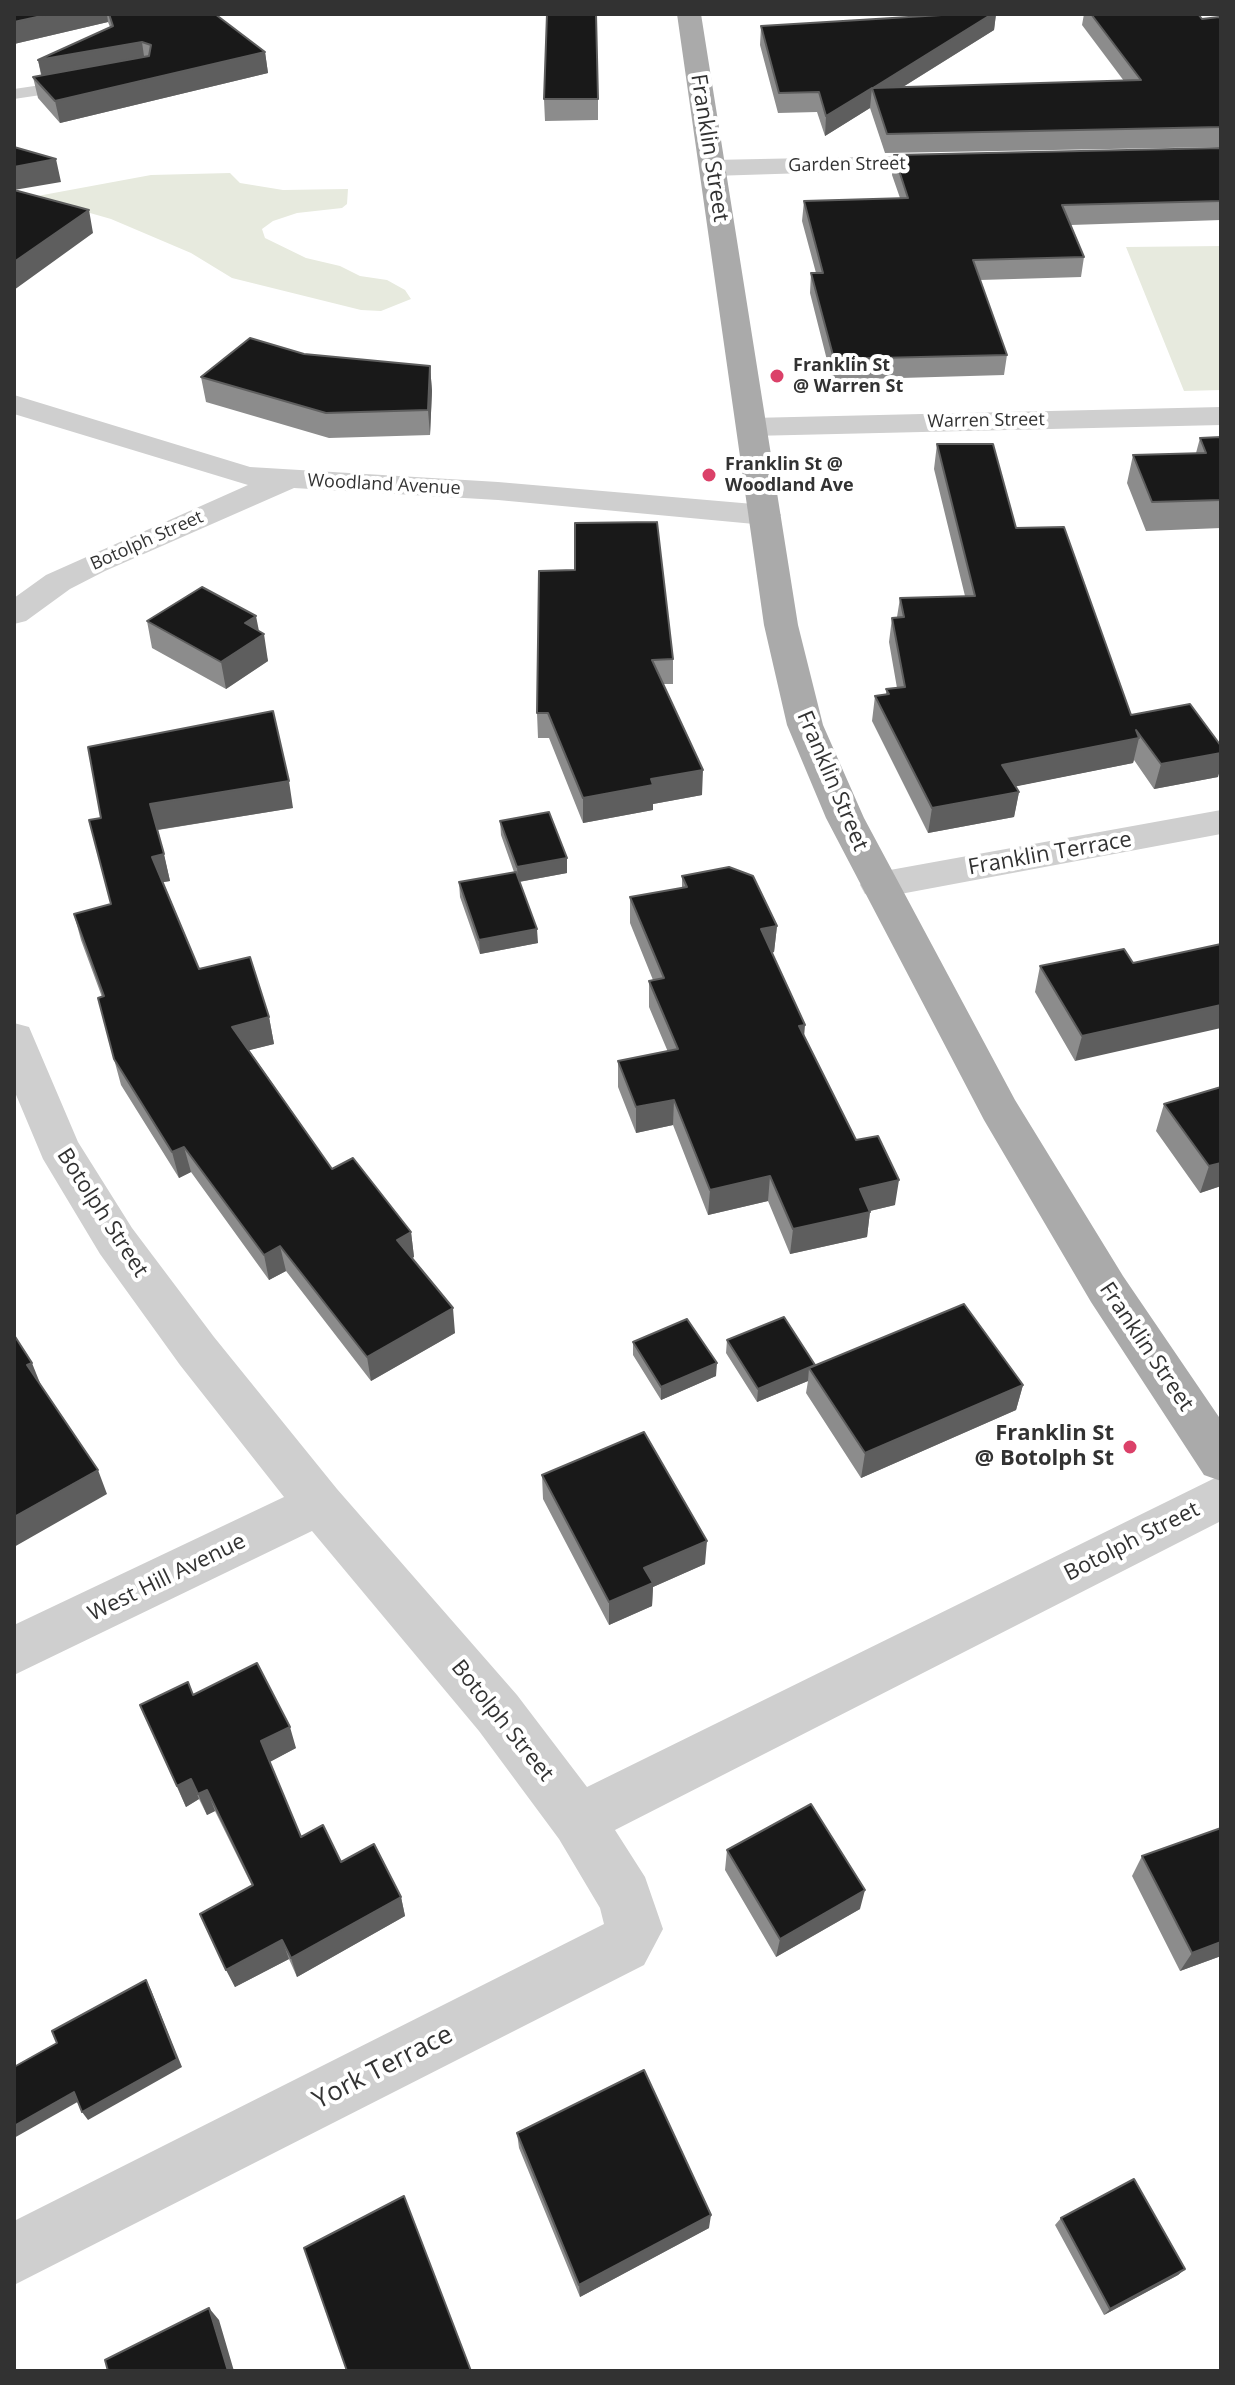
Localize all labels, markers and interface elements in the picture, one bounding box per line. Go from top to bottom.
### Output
street label: Franklin Street [684,72,734,224]
street label: Garden Street [788,153,906,177]
place label: Franklin St @ Warren St [793,355,903,398]
marker: Franklin St @ Warren St [768,367,786,385]
street label: Warren Street [927,409,1045,433]
place label: Franklin St @ Woodland Ave [725,454,854,496]
marker: Franklin St @ Woodland Ave [700,466,718,484]
street label: Woodland Avenue [307,470,461,500]
street label: Botolph Street [87,506,207,576]
street label: Franklin Street [791,707,873,855]
street label: Franklin Terrace [966,827,1134,881]
street label: Botolph Street [51,1144,153,1282]
street label: Franklin Street [1093,1278,1199,1416]
place label: Franklin St @ Botolph St [975,1421,1114,1472]
marker: Franklin St @ Botolph St [1121,1438,1139,1456]
street label: Botolph Street [1060,1497,1204,1587]
street label: West Hill Avenue [84,1528,250,1628]
street label: Botolph Street [445,1655,559,1787]
street label: York Terrace [308,2019,458,2117]

